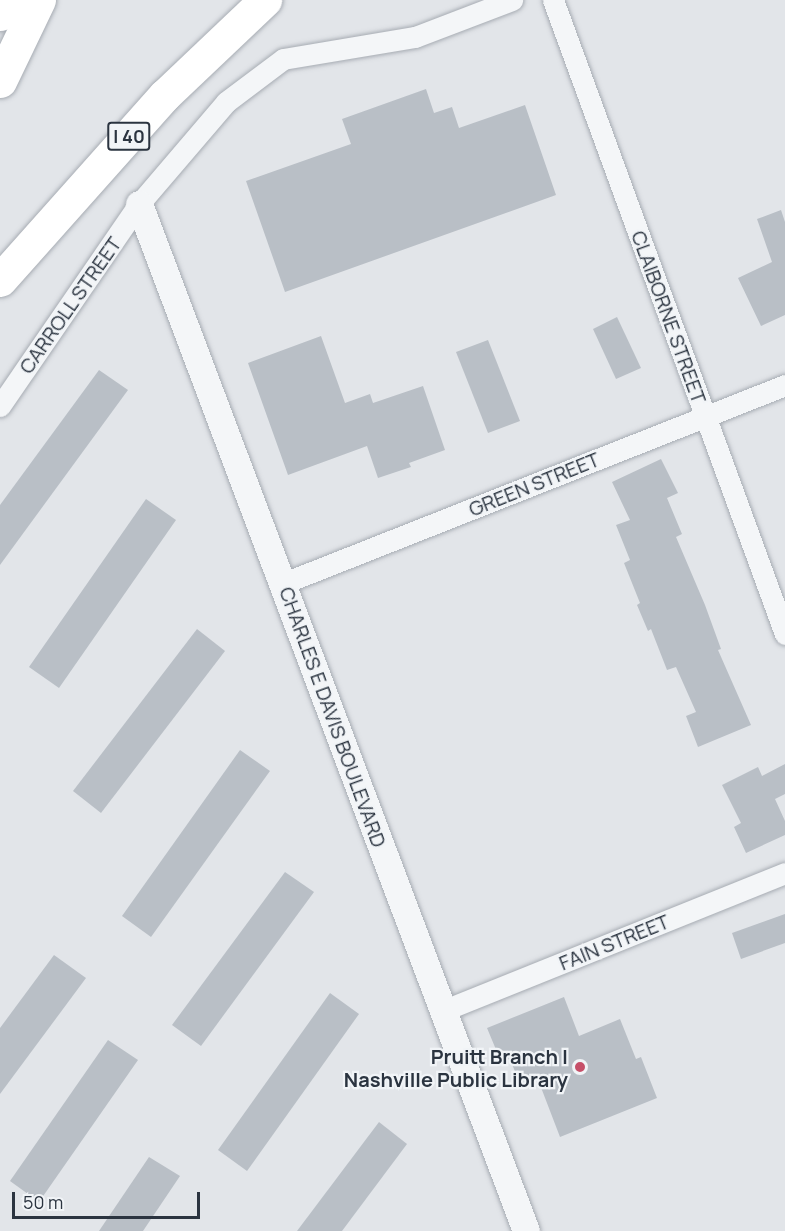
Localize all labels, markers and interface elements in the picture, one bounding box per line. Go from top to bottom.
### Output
road number: I 40 [106,121,152,151]
street label: CLAIBORNE STREET [627,227,711,407]
street label: CARROLL STREET [14,232,126,378]
street label: GREEN STREET [465,447,603,521]
street label: CHARLES E DAVIS BOULEVARD [275,584,391,850]
street label: FAIN STREET [555,909,673,975]
place label: Pruitt Branch | Nashville Public Library [344,1044,568,1091]
marker: Pruitt Branch | Nashville Public Library [573,1060,587,1074]
scale bar [15,1180,202,1218]
text: 50 m [23,1190,63,1214]

